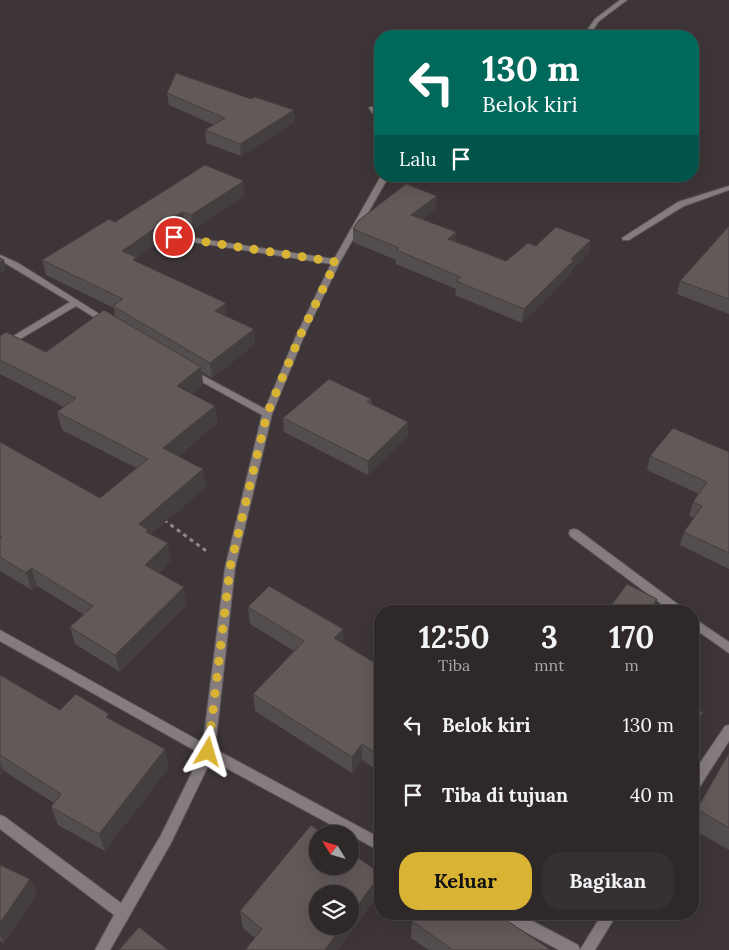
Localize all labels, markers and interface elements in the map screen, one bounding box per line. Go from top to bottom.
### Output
text: 130 m [482,46,579,91]
icon: left [399,50,464,115]
text: Belok kiri [482,90,578,118]
icon: arrive [447,145,475,173]
text: Lalu [399,147,437,171]
pin [153,216,195,258]
icon: arrive [160,223,188,251]
text: 12:50 [419,618,490,656]
text: 3 [541,618,558,656]
text: 170 [609,618,654,656]
text: Tiba [438,655,470,675]
text: mnt [534,655,564,675]
text: m [625,655,639,675]
icon: left [399,711,427,739]
text: Belok kiri [442,713,531,737]
text: 130 m [623,713,674,737]
position arrow [181,725,233,777]
icon: arrive [399,781,427,809]
text: Tiba di tujuan [442,783,568,807]
text: 40 m [630,783,674,807]
north arrow [309,825,359,875]
map controls [309,825,359,935]
button: Keluar [399,852,532,910]
button: Bagikan [542,852,674,910]
button: layers [309,885,359,935]

